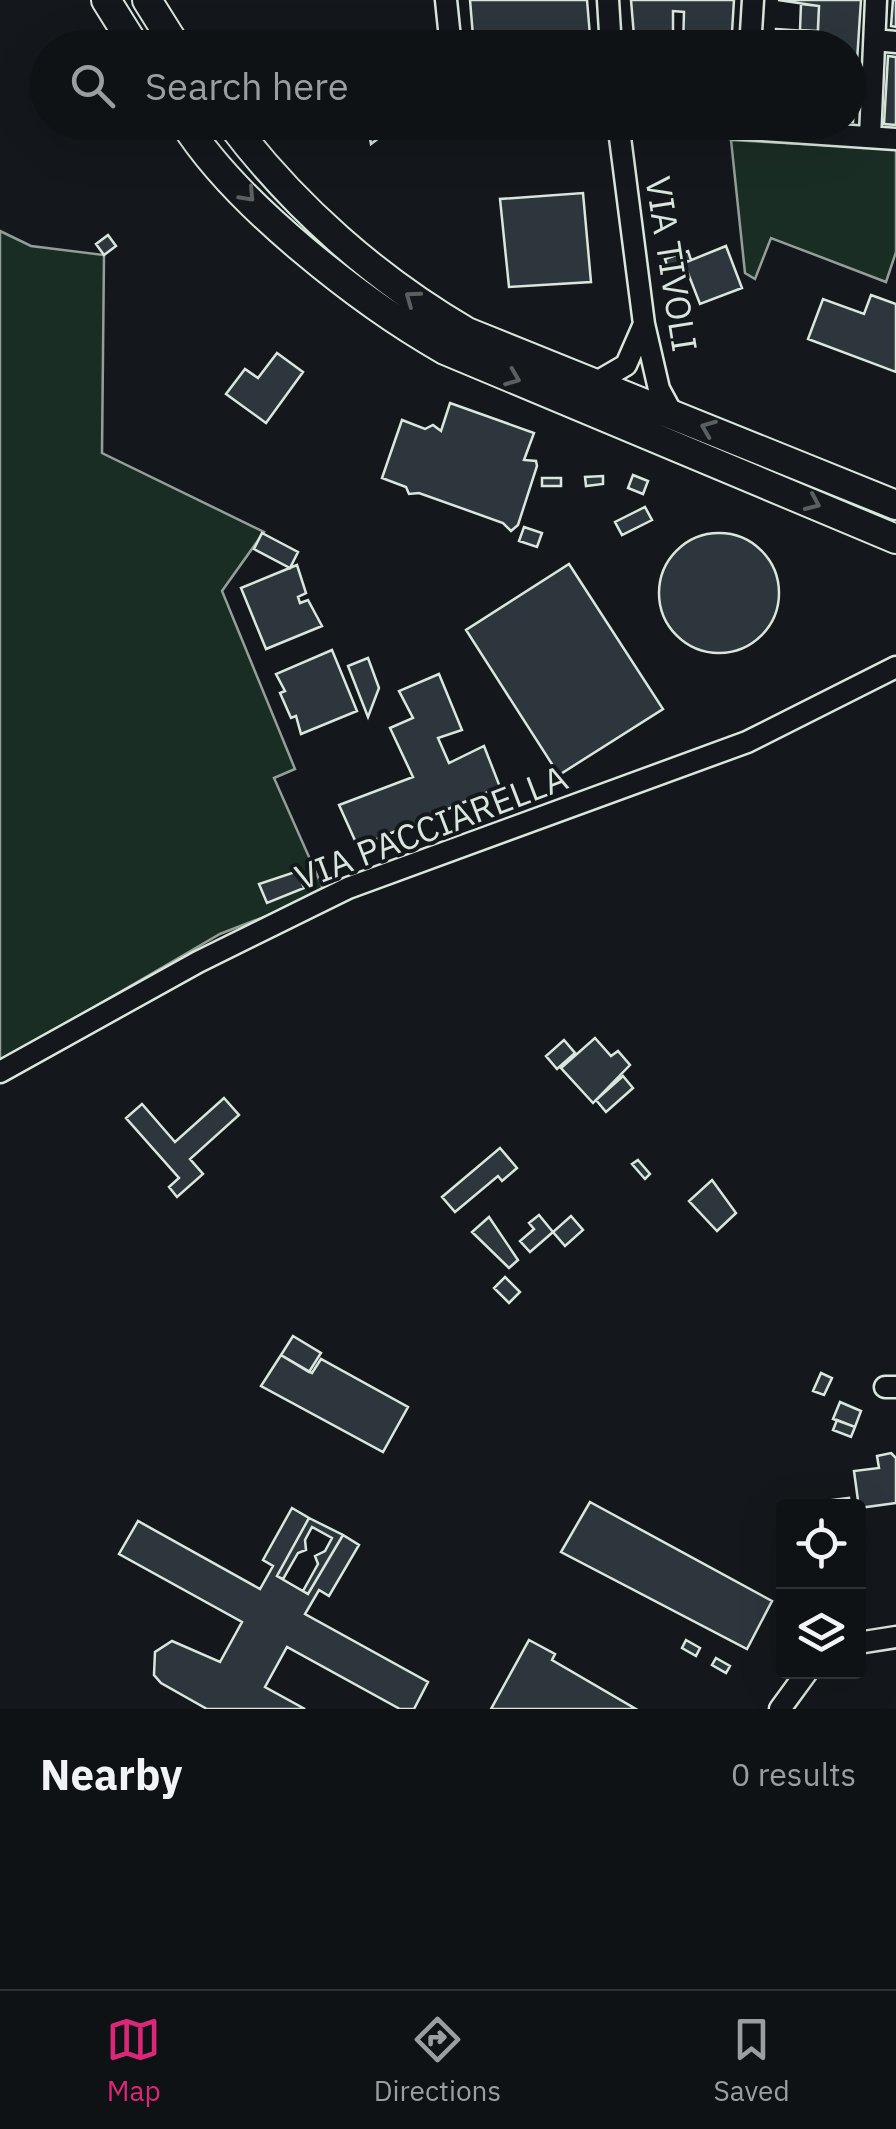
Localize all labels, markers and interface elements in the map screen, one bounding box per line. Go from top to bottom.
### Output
search box [30,30,866,140]
icon: search [65,58,120,113]
text: Search here [145,61,349,110]
street label: VIA TIVOLI [635,173,709,355]
one-way arrow [236,184,254,202]
one-way arrow [405,292,423,310]
one-way arrow [503,366,521,386]
one-way arrow [701,420,718,440]
one-way arrow [803,491,821,511]
street label: VIA PACCIARELLA [288,754,574,900]
map controls [776,1499,866,1679]
button: locate [776,1499,866,1589]
button: layers [776,1589,866,1679]
text: Nearby [40,1747,182,1802]
text: 0 results [731,1753,856,1795]
tab: Map [106,2012,161,2109]
tab: Directions [374,2012,501,2109]
tab: Saved [714,2012,790,2109]

